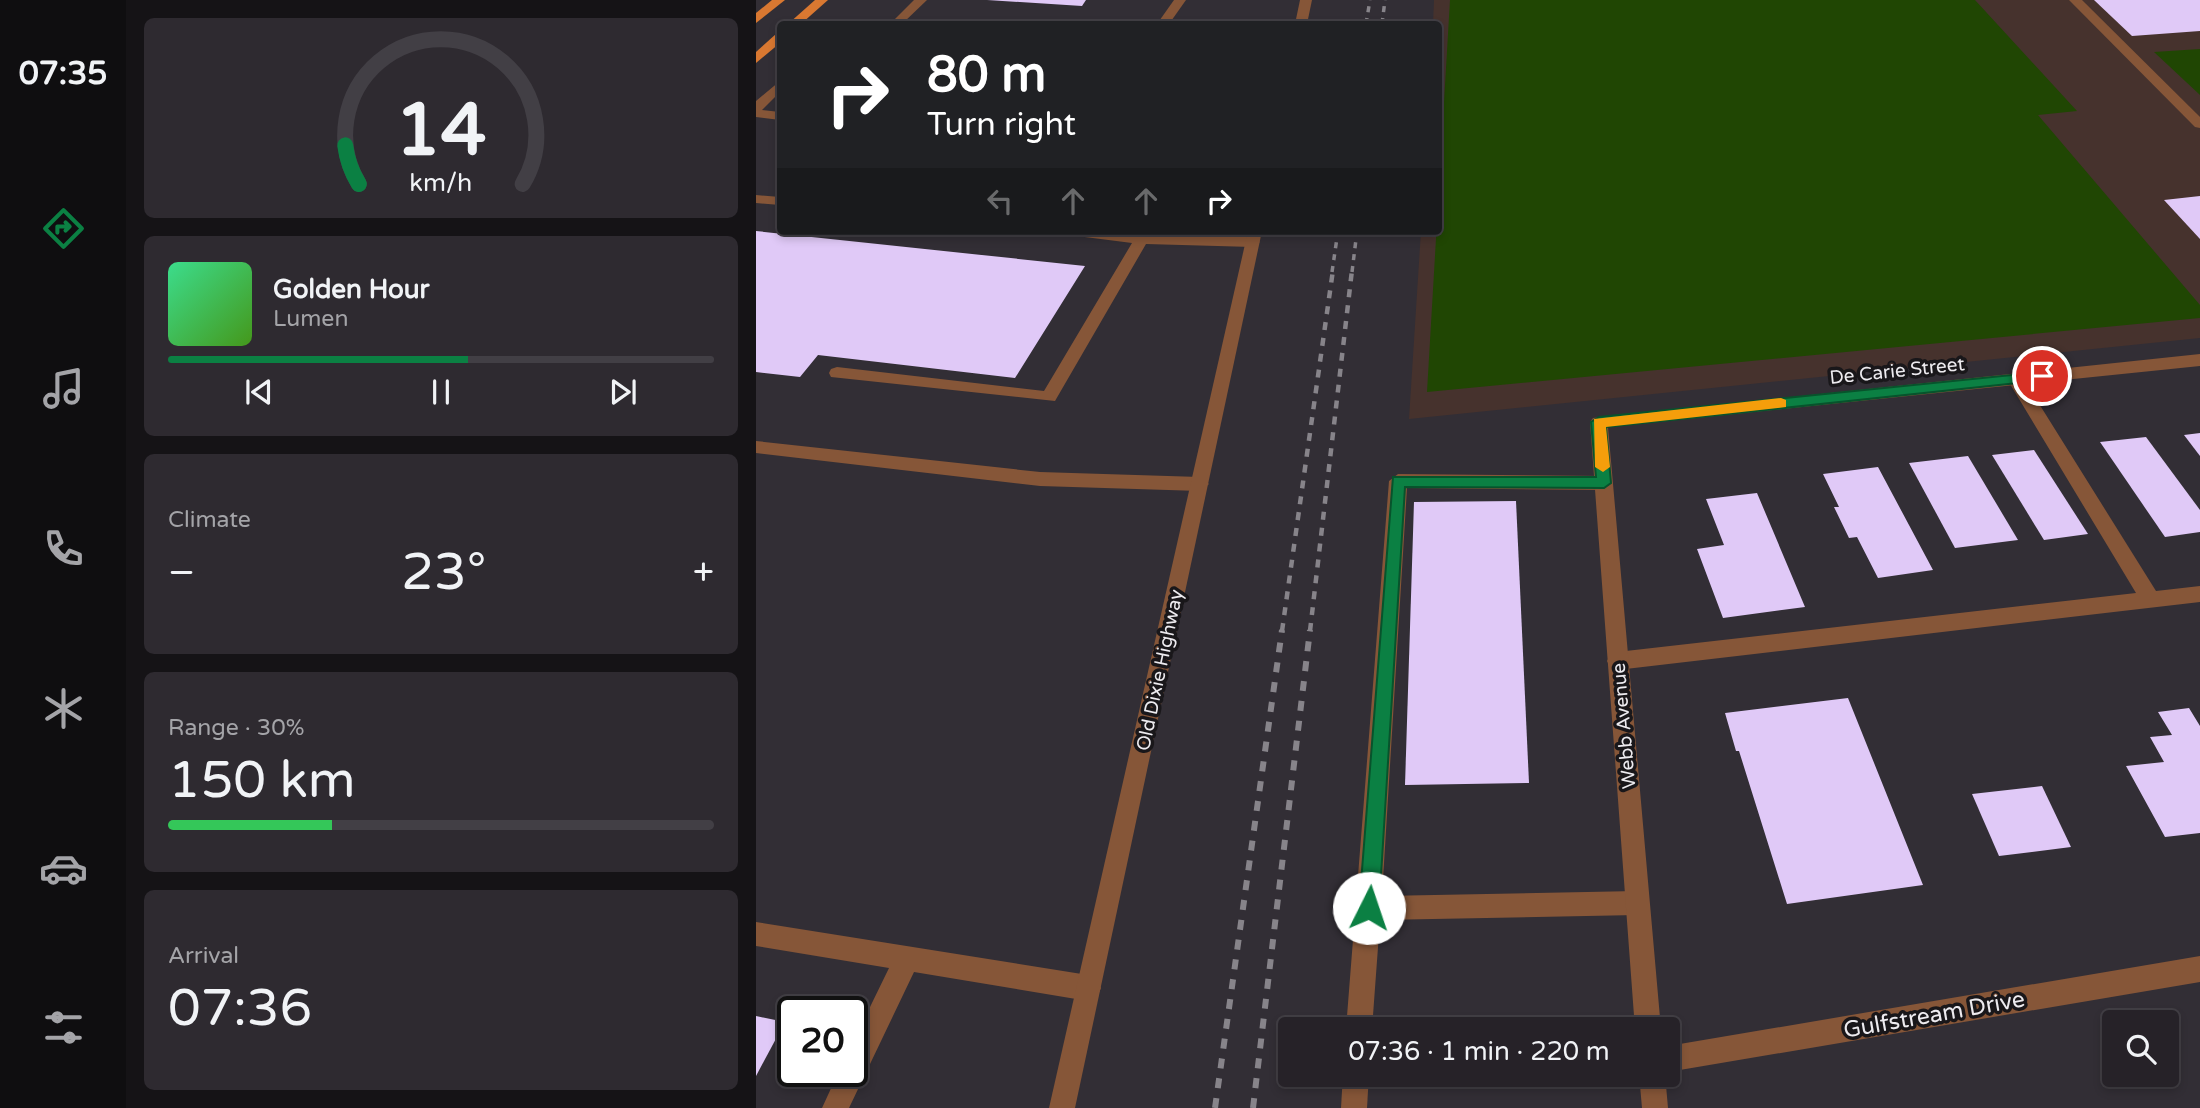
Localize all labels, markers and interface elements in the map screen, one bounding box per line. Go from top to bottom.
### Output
text: 80 m [927,46,1046,105]
icon: right [812,49,903,140]
text: 07:35 [19,55,107,93]
text: 14 [395,87,487,175]
text: Turn right [927,106,1076,144]
text: km/h [410,168,472,198]
icon: left [981,182,1019,220]
icon: ahead [1054,182,1092,220]
icon: ahead [1127,182,1165,220]
icon: right [1200,182,1238,220]
icon: directions [39,204,88,253]
text: Golden Hour [273,274,430,305]
text: Lumen [273,305,348,333]
pin [2012,346,2072,406]
street label: De Carie Street [1829,353,1966,389]
icon: arrive [2023,357,2061,395]
icon: music [39,364,88,413]
icon: previous [240,373,278,411]
icon: pause [422,373,460,411]
icon: next [604,373,642,411]
text: Climate [168,506,251,534]
icon: phone [39,524,88,573]
text: 23° [401,541,486,604]
text: − [168,550,195,596]
text: + [693,550,714,596]
street label: Old Dixie Highway [1132,588,1188,753]
street label: Webb Avenue [1608,662,1640,790]
icon: climate [39,684,88,733]
text: Range · 30% [168,714,304,742]
text: 150 km [168,749,356,812]
icon: car [39,844,88,893]
position arrow [1332,871,1406,945]
text: Arrival [168,942,239,970]
text: 07:36 [168,977,312,1040]
street label: Gulfstream Drive [1841,985,2027,1045]
speed limit sign: 20 [777,996,868,1087]
icon: filters [39,1003,88,1052]
map controls [2102,1010,2179,1087]
button: search [2102,1010,2179,1087]
text: 07:36 · 1 min · 220 m [1348,1036,1610,1067]

